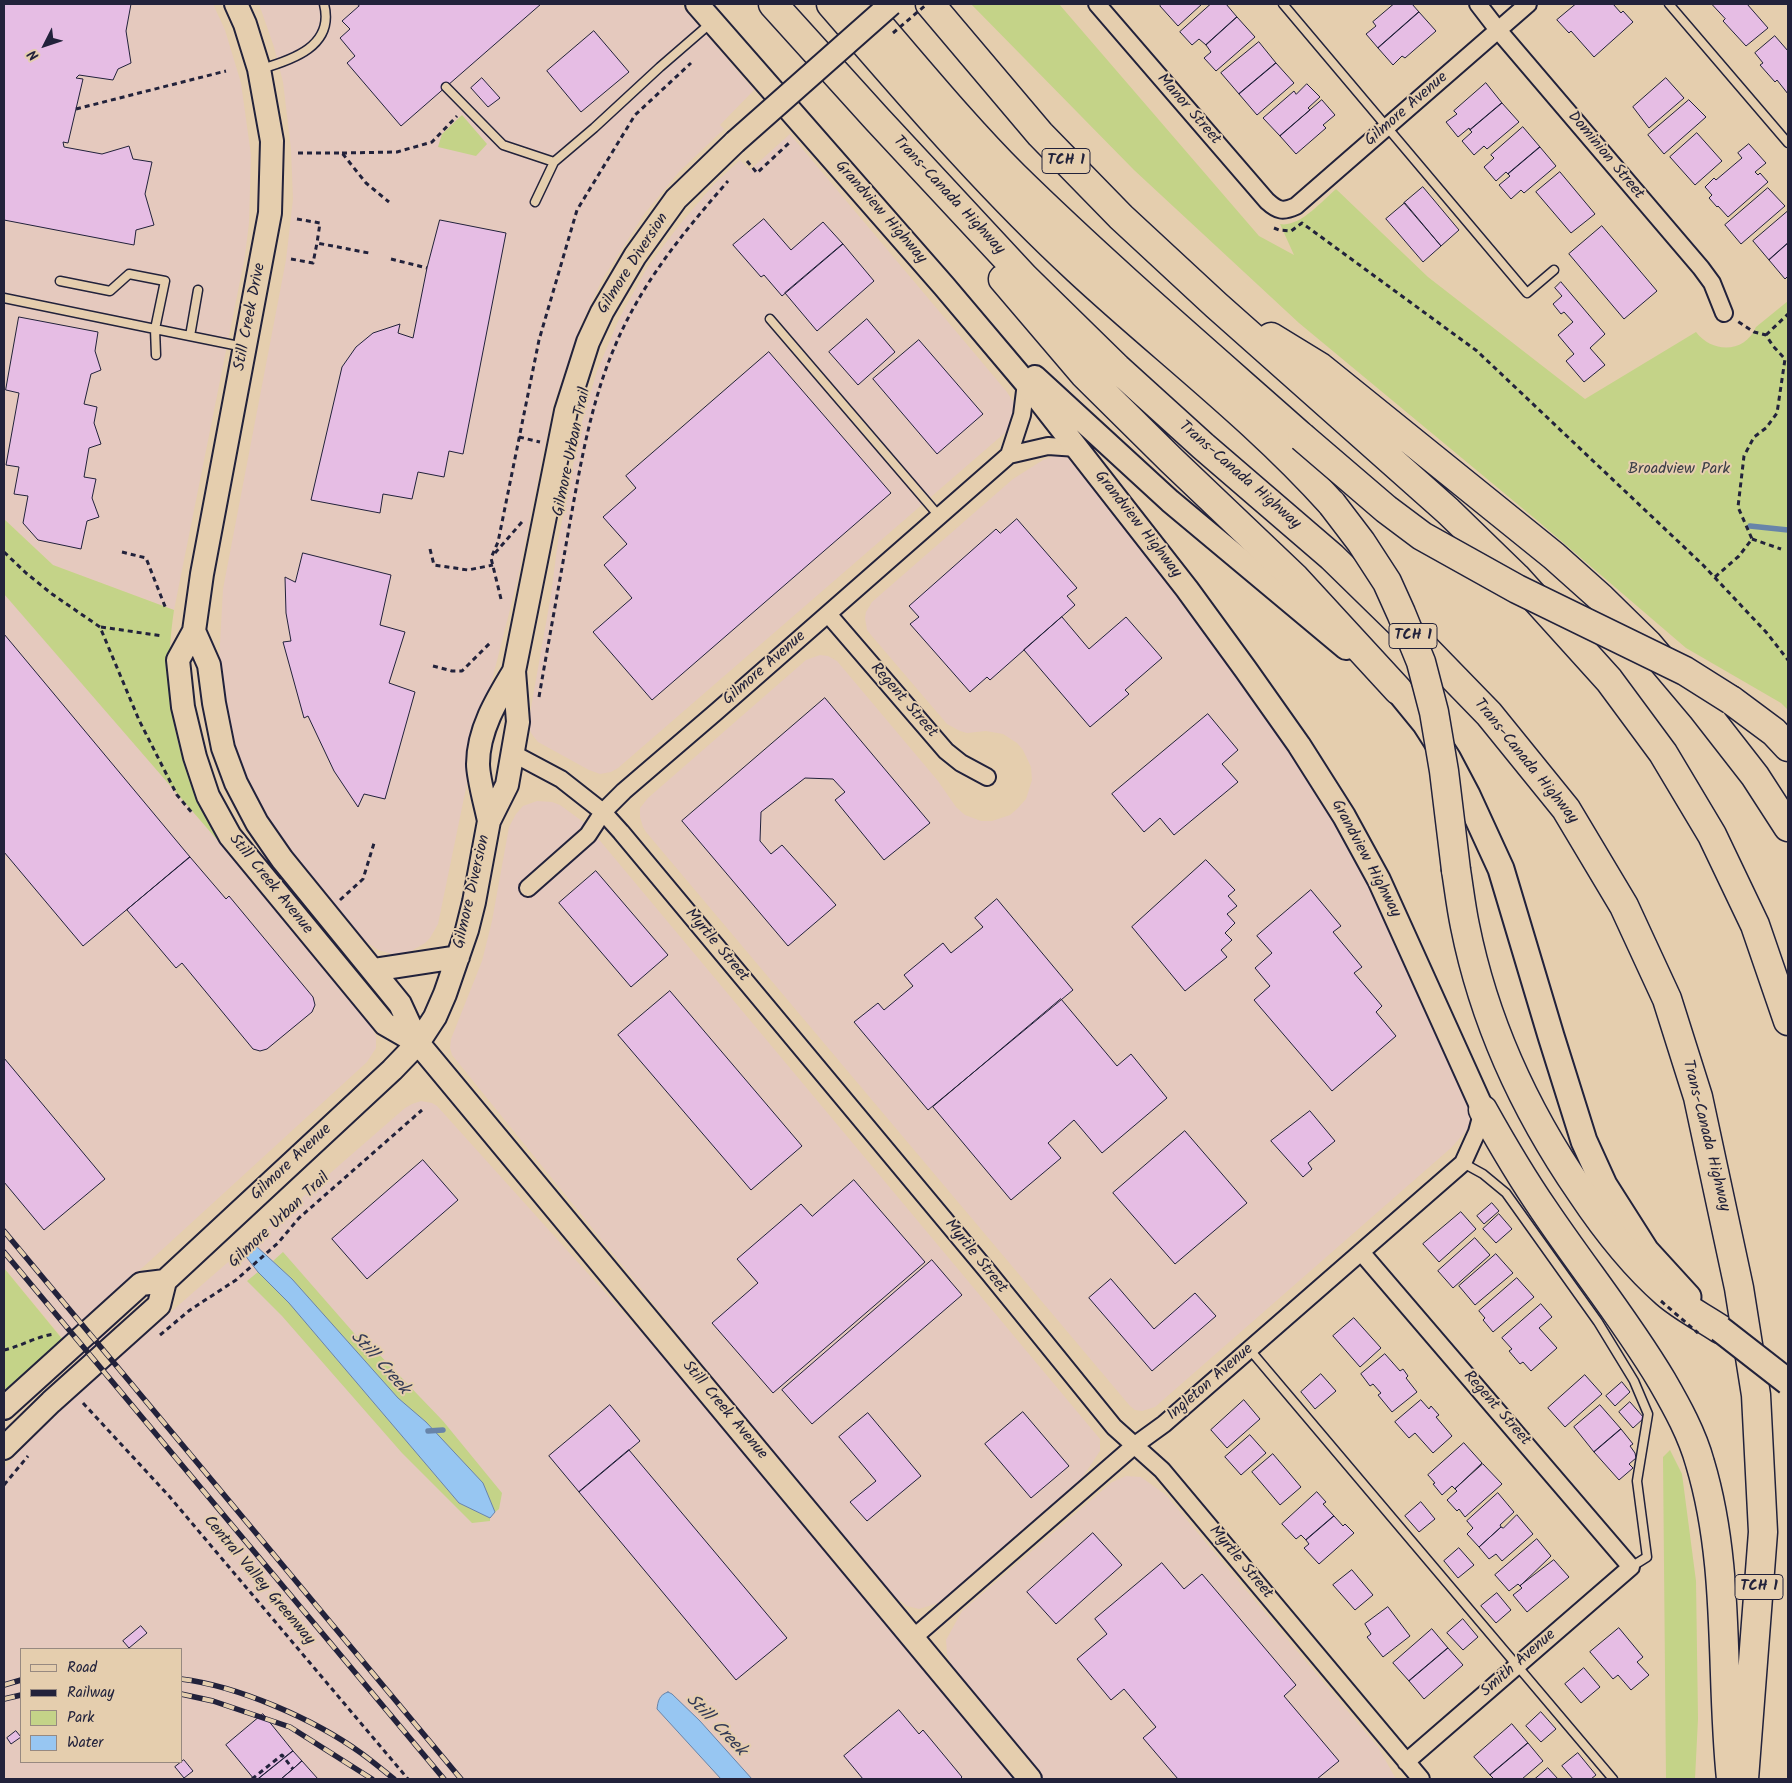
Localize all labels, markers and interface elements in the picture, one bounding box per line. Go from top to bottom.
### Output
north arrow [20,20,70,70]
text: N [22,44,45,65]
street label: Gilmore Avenue [1362,69,1452,151]
street label: Manor Street [1152,70,1224,150]
street label: Dominion Street [1563,108,1647,204]
street label: Trans-Canada Highway [888,133,1008,259]
road number: TCH 1 [1042,148,1090,174]
street label: Grandview Highway [830,157,930,269]
street label: Gilmore Diversion [594,210,674,318]
street label: Still Creek Drive [231,262,271,372]
street label: Gilmore Urban Trail [550,386,596,518]
street label: Trans-Canada Highway [1174,418,1304,534]
park label: Broadview Park [1628,460,1730,480]
street label: Grandview Highway [1089,468,1185,582]
road number: TCH 1 [1389,624,1437,648]
street label: Gilmore Avenue [720,628,810,710]
street label: Regent Street [865,660,941,742]
street label: Trans-Canada Highway [1469,696,1581,828]
street label: Grandview Highway [1326,797,1404,921]
street label: Still Creek Avenue [224,831,316,939]
street label: Gilmore Diversion [451,833,495,951]
street label: Myrtle Street [680,905,752,987]
street label: Trans-Canada Highway [1677,1058,1733,1214]
street label: Gilmore Avenue [248,1121,336,1205]
street label: Gilmore Urban Trail [225,1169,335,1273]
street label: Myrtle Street [939,1216,1011,1298]
water label: Still Creek [345,1328,413,1400]
street label: Ingleton Avenue [1164,1340,1258,1426]
street label: Still Creek Avenue [677,1358,771,1464]
street label: Regent Street [1458,1368,1534,1450]
street label: Central Valley Greenway [198,1512,318,1650]
street label: Myrtle Street [1204,1522,1276,1604]
road number: TCH 1 [1735,1574,1783,1600]
street label: Smith Avenue [1477,1626,1561,1702]
legend [20,1648,182,1763]
text: Road [67,1656,97,1680]
text: Railway [67,1681,114,1705]
water label: Still Creek [680,1690,750,1762]
text: Park [67,1706,94,1730]
text: Water [67,1731,103,1755]

